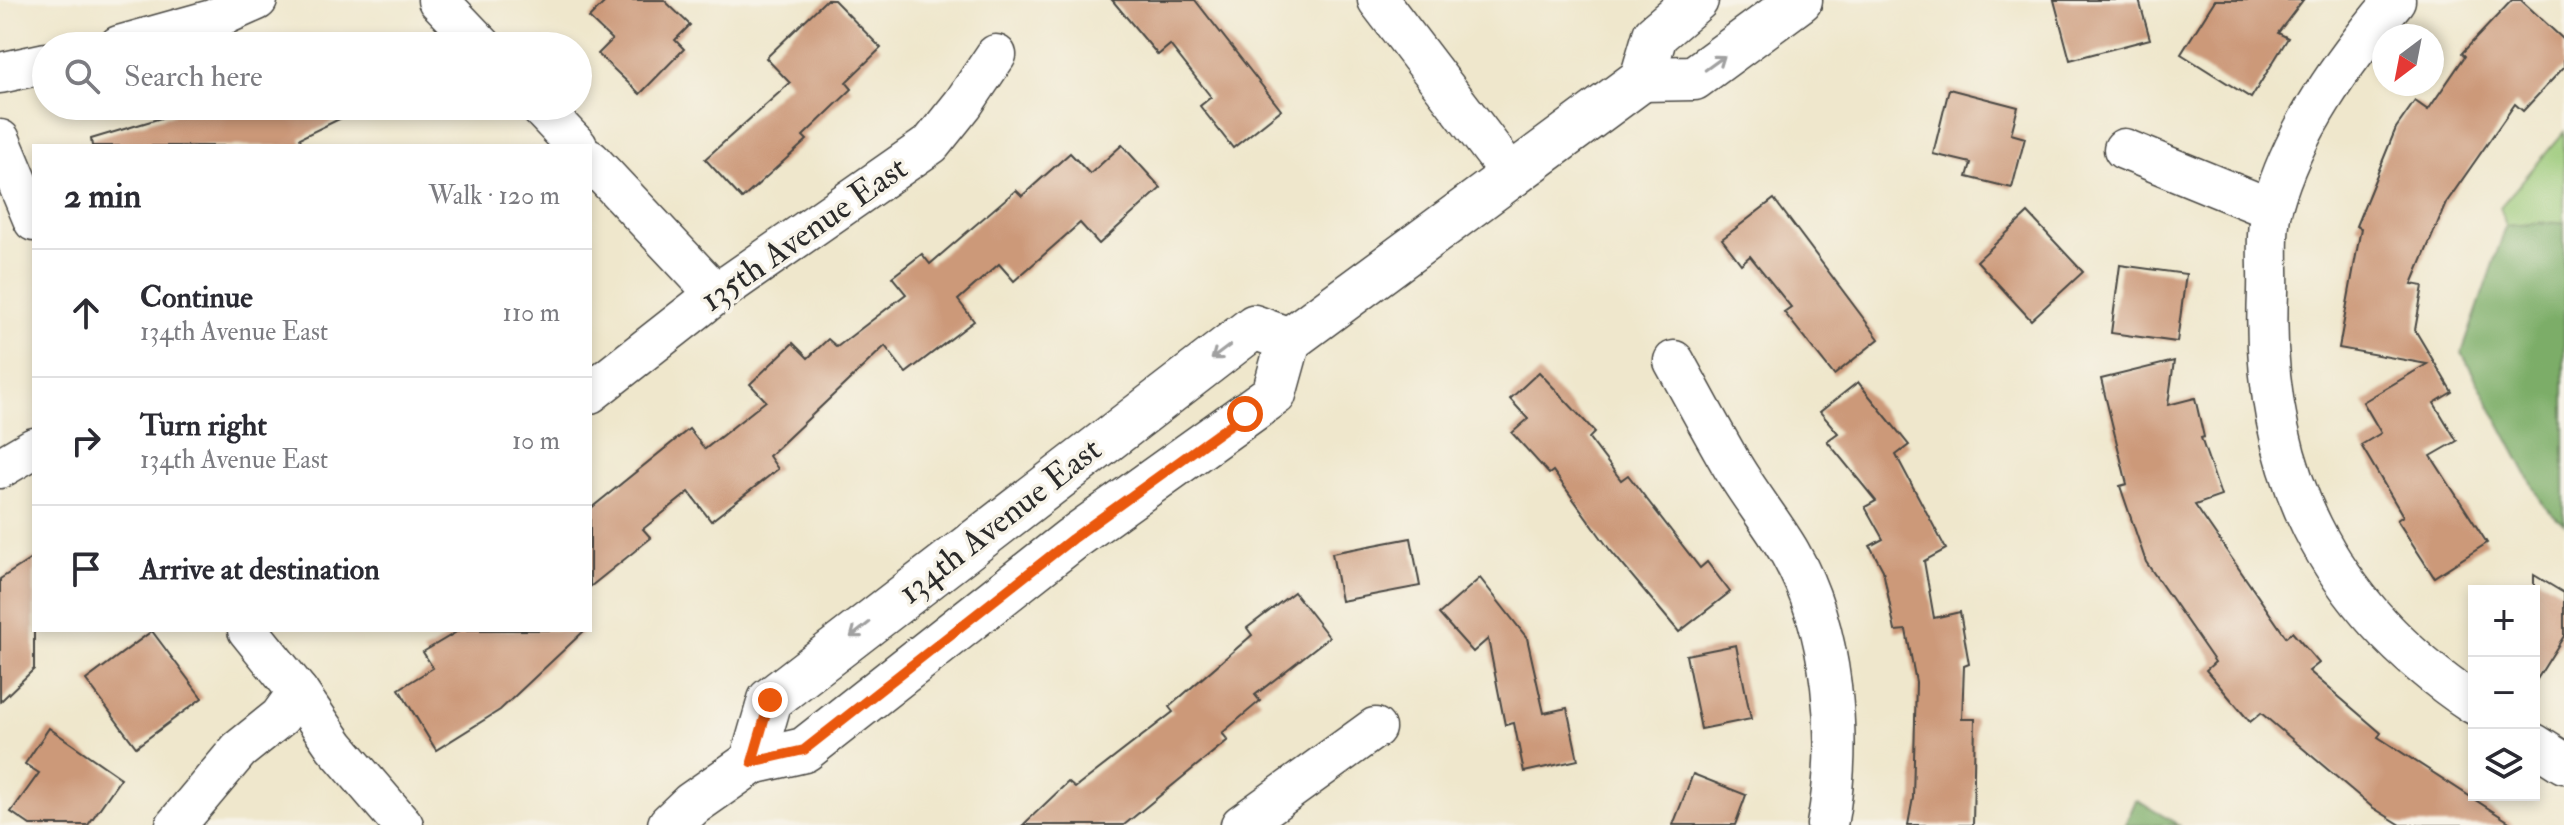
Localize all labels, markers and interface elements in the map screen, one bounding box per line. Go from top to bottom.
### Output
north arrow [2372,24,2444,96]
search box [32,32,592,120]
icon: search [60,54,104,98]
one-way arrow [1703,54,1725,71]
text: Search here [124,58,263,95]
street label: 135th Avenue East [692,147,916,321]
text: 2 min [64,175,141,218]
text: Walk · 120 m [429,180,560,212]
text: Continue [140,279,253,316]
icon: ahead [64,291,108,335]
text: 110 m [503,297,560,329]
text: 134th Avenue East [140,316,328,348]
one-way arrow [1211,344,1233,360]
route start [1227,396,1263,432]
text: Turn right [140,407,267,444]
icon: right [64,419,108,463]
text: 10 m [512,425,560,457]
street label: 134th Avenue East [890,428,1110,614]
text: 134th Avenue East [140,444,328,476]
icon: arrive [64,547,108,591]
text: Arrive at destination [140,551,380,588]
map controls [2468,585,2540,801]
button: + [2468,585,2540,657]
one-way arrow [850,622,871,639]
button: − [2468,657,2540,729]
route end [752,682,788,718]
button: layers [2468,729,2540,801]

